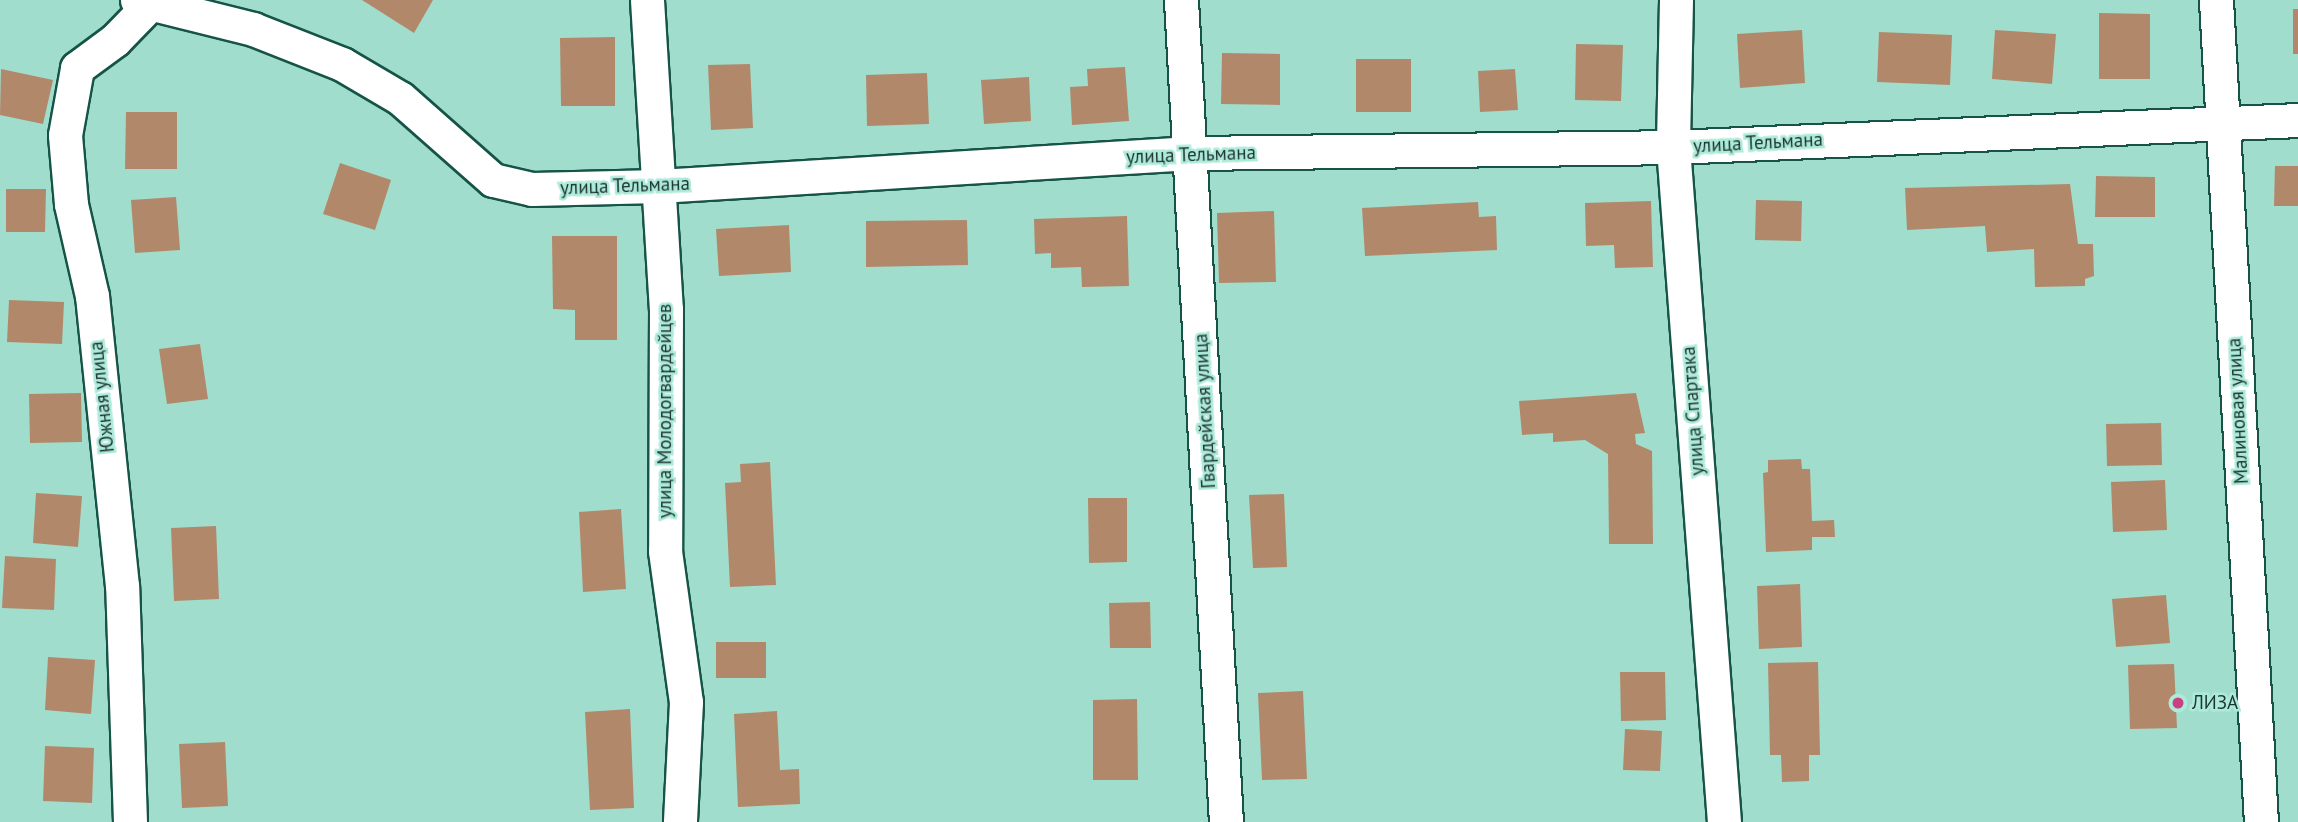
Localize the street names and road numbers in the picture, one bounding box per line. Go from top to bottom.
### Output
street label: улица Тельмана [1692,128,1824,158]
street label: улица Тельмана [1125,141,1257,169]
street label: улица Тельмана [559,172,691,200]
street label: улица Молодогвардейцев [654,304,676,518]
street label: Гвардейская улица [1190,333,1220,489]
street label: Малиновая улица [2223,337,2253,485]
street label: Южная улица [85,340,119,454]
street label: улица Спартака [1677,346,1709,476]

